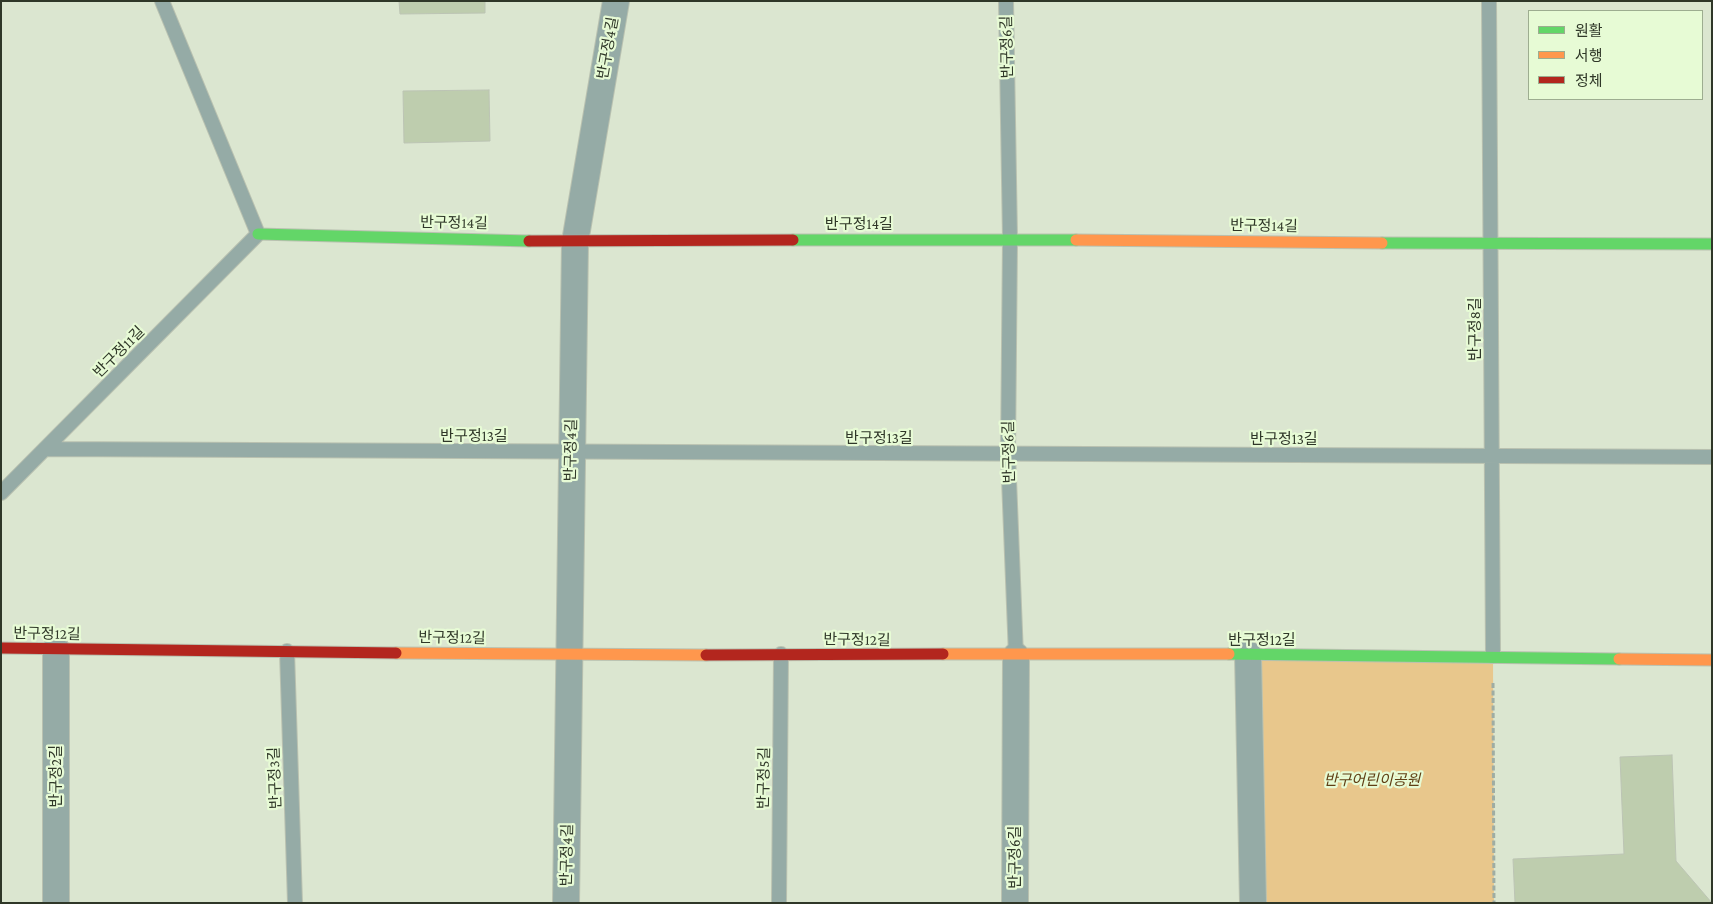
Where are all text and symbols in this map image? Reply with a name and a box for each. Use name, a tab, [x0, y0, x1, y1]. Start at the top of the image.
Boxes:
legend	[1528, 10, 1703, 100]
street label: 반구정4길	[594, 15, 622, 81]
street label: 반구정6길	[997, 15, 1017, 79]
text: 원활	[1575, 23, 1603, 39]
text: 서행	[1575, 48, 1603, 64]
text: 정체	[1575, 73, 1603, 89]
street label: 반구정14길	[420, 213, 488, 233]
street label: 반구정14길	[825, 215, 893, 233]
street label: 반구정14길	[1230, 216, 1298, 236]
street label: 반구정8길	[1466, 297, 1484, 361]
street label: 반구정11길	[90, 323, 148, 381]
street label: 반구정4길	[561, 418, 581, 482]
street label: 반구정6길	[999, 420, 1019, 484]
street label: 반구정13길	[440, 427, 508, 445]
street label: 반구정13길	[845, 429, 913, 447]
street label: 반구정13길	[1250, 430, 1318, 448]
street label: 반구정12길	[13, 624, 81, 644]
street label: 반구정12길	[418, 628, 486, 648]
street label: 반구정12길	[823, 630, 891, 650]
street label: 반구정12길	[1228, 631, 1296, 649]
street label: 반구정2길	[47, 745, 65, 807]
street label: 반구정3길	[265, 747, 285, 809]
street label: 반구정5길	[754, 747, 774, 809]
park label: 반구어린이공원	[1324, 771, 1420, 789]
street label: 반구정4길	[557, 823, 577, 887]
street label: 반구정6길	[1006, 826, 1024, 888]

